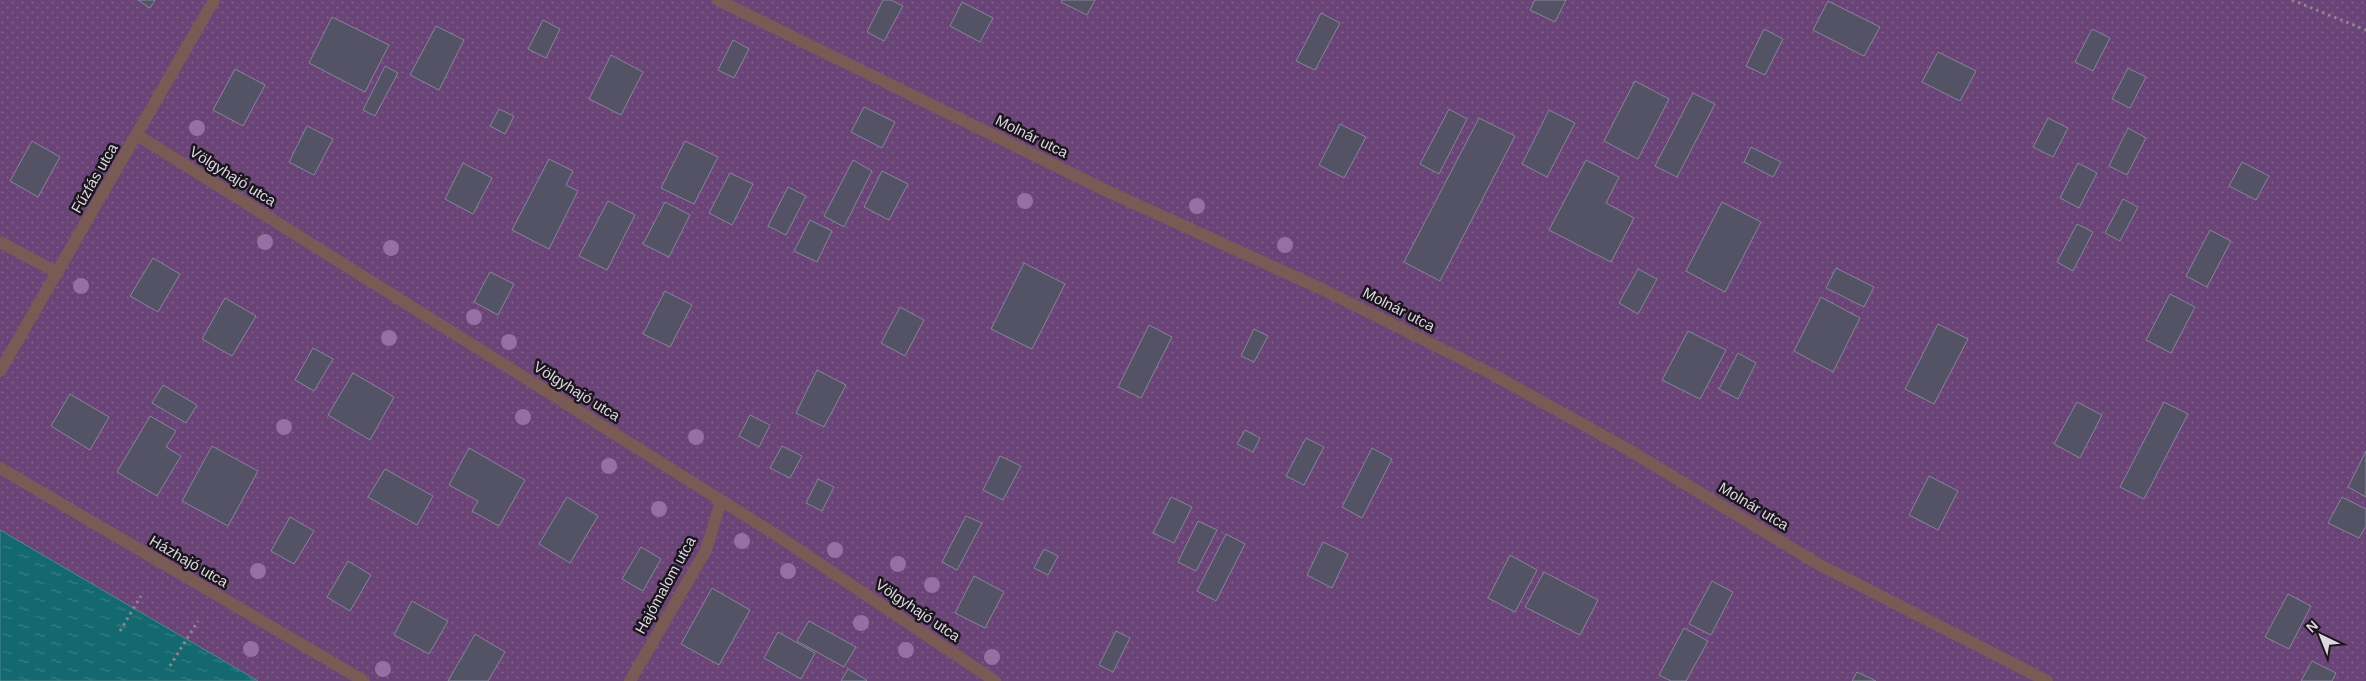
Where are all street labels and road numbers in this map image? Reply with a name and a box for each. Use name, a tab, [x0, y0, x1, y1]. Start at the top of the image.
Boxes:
street label: Molnár utca	[993, 111, 1072, 161]
street label: Fűzfás utca	[67, 140, 121, 216]
street label: Völgyhajó utca	[187, 143, 280, 210]
street label: Molnár utca	[1360, 284, 1438, 335]
street label: Völgyhajó utca	[531, 358, 624, 425]
street label: Molnár utca	[1716, 479, 1793, 534]
street label: Házhajó utca	[147, 532, 232, 591]
street label: Hajómalom utca	[631, 533, 699, 637]
street label: Völgyhajó utca	[872, 575, 964, 645]

